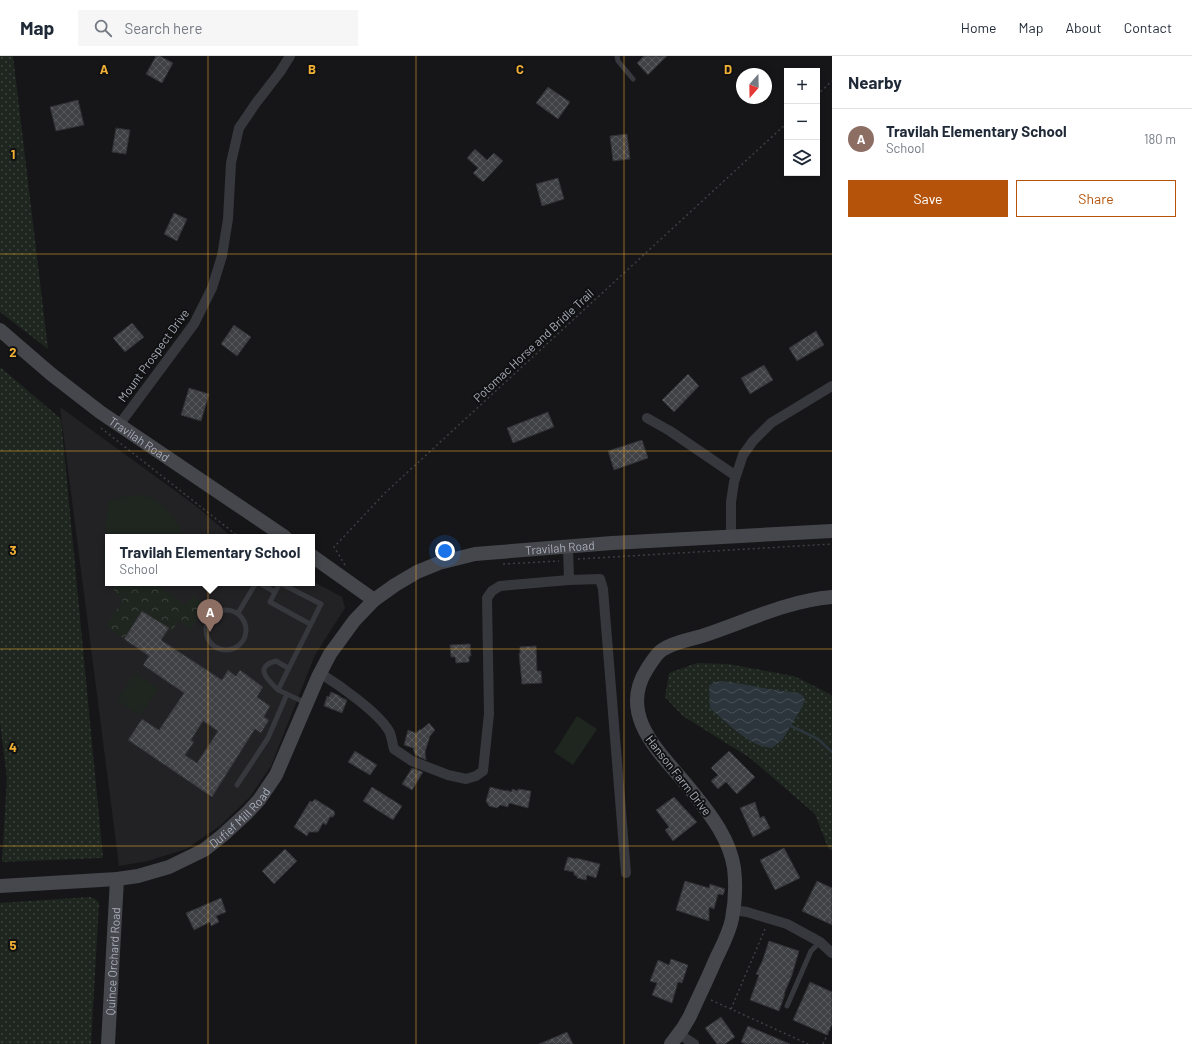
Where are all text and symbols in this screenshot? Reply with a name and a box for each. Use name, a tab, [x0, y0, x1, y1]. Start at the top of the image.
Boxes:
search box	[78, 10, 358, 46]
text: Map	[20, 16, 54, 39]
icon: search	[92, 17, 114, 39]
text: Search here	[124, 19, 202, 37]
text: Home	[961, 19, 997, 36]
text: Map	[1019, 19, 1043, 36]
text: About	[1065, 19, 1102, 36]
text: Contact	[1124, 19, 1172, 36]
text: A	[100, 61, 109, 77]
text: B	[308, 61, 316, 77]
text: C	[516, 61, 524, 77]
text: D	[724, 61, 732, 77]
north arrow	[736, 68, 772, 104]
map controls	[784, 68, 820, 176]
button: +	[784, 68, 820, 104]
text: Nearby	[848, 72, 902, 92]
button: −	[784, 104, 820, 140]
text: Travilah Elementary School	[886, 122, 1067, 140]
text: A	[857, 131, 865, 147]
text: 180 m	[1144, 131, 1176, 147]
button: layers	[784, 140, 820, 176]
text: School	[886, 140, 924, 156]
text: 1	[11, 146, 15, 162]
button: Save	[848, 180, 1008, 217]
button: Share	[1016, 180, 1176, 217]
street label: Potomac Horse and Bridle Trail	[470, 286, 596, 404]
street label: Mount Prospect Drive	[115, 306, 191, 404]
text: 2	[9, 344, 17, 360]
street label: Travilah Road	[107, 413, 172, 464]
popup	[105, 534, 315, 586]
street label: Travilah Road	[525, 537, 595, 557]
your location	[435, 541, 455, 561]
text: 3	[9, 542, 17, 558]
text: Travilah Elementary School	[120, 543, 300, 561]
text: School	[120, 561, 158, 577]
pin: A	[197, 599, 223, 632]
street label: Hanson Farm Drive	[643, 732, 715, 818]
text: 4	[9, 739, 17, 755]
street label: Dufief Mill Road	[206, 784, 273, 850]
street label: Quince Orchard Road	[103, 907, 122, 1016]
text: 5	[9, 937, 17, 953]

